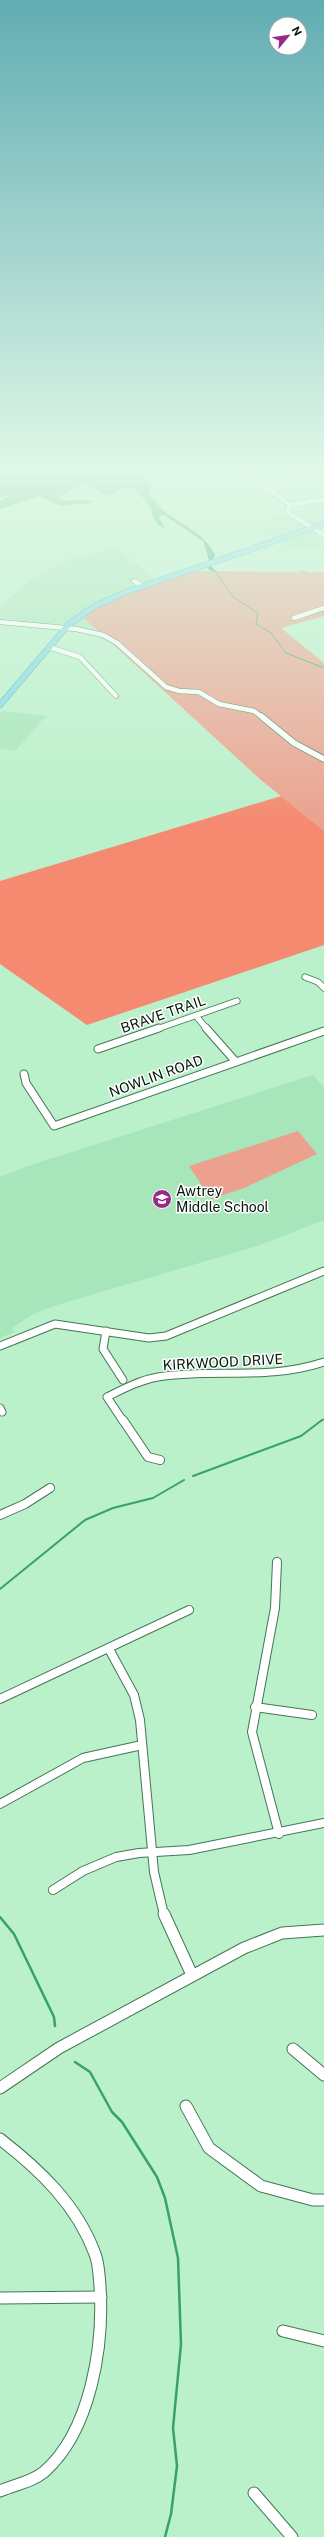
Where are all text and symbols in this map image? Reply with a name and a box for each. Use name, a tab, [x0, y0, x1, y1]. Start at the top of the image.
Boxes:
north arrow	[268, 16, 308, 56]
text: N	[289, 24, 304, 38]
street label: BRAVE TRAIL	[118, 992, 208, 1036]
street label: NOWLIN ROAD	[107, 1052, 205, 1100]
place label: Awtrey Middle School	[176, 1183, 269, 1215]
school or university icon: Awtrey Middle School	[151, 1188, 173, 1210]
street label: KIRKWOOD DRIVE	[162, 1351, 284, 1373]

